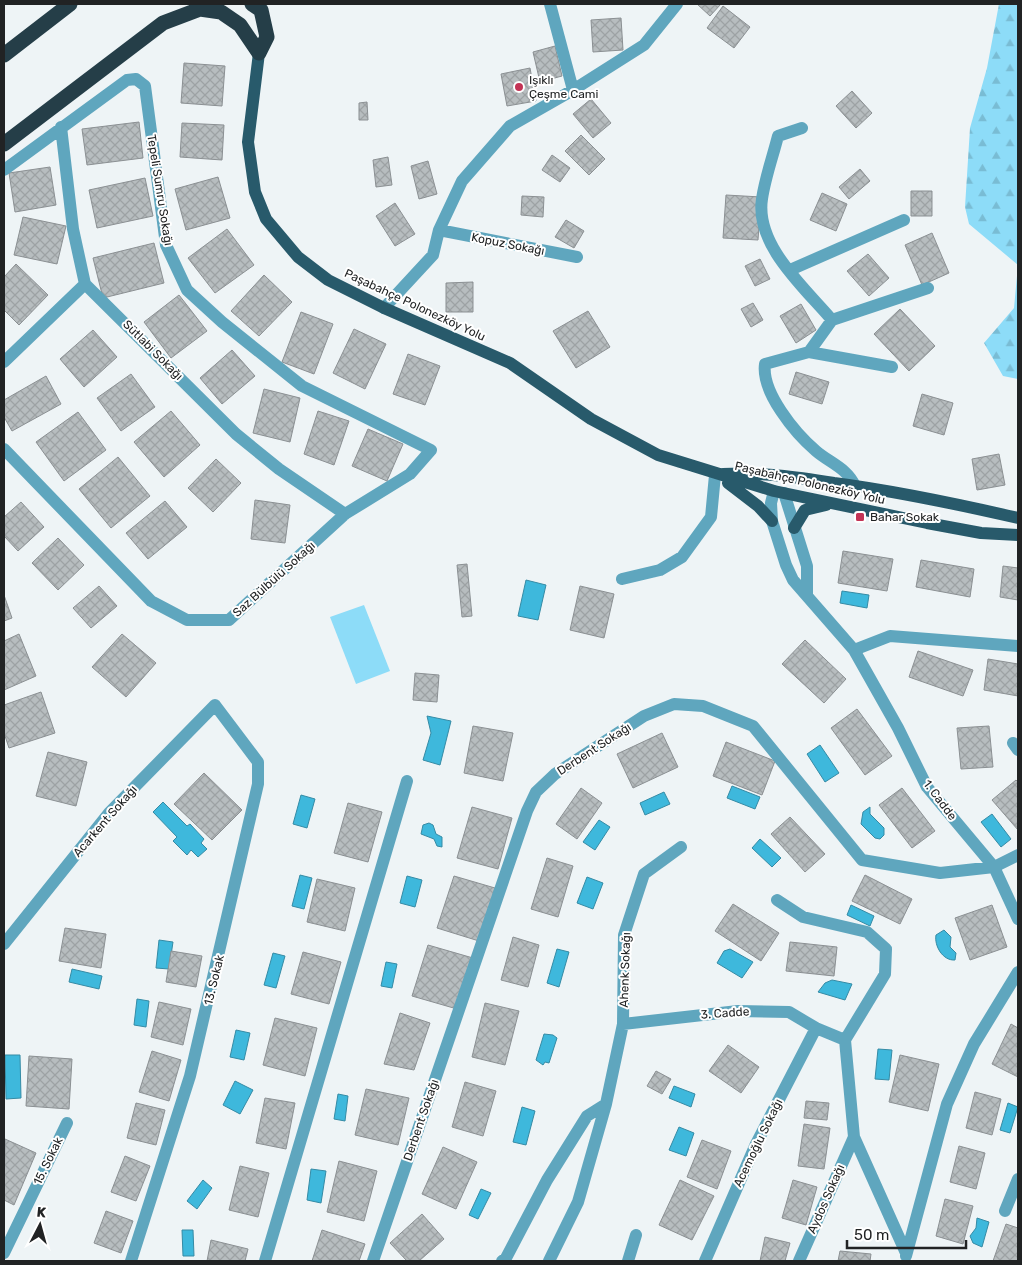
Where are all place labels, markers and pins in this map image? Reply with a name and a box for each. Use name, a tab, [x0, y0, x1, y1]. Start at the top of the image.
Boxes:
place label: Işıklı Çeşme Cami	[529, 73, 598, 101]
marker: Işıklı Çeşme Cami	[513, 81, 525, 93]
place label: Bahar Sokak	[870, 510, 940, 524]
marker: Bahar Sokak	[854, 511, 866, 523]

